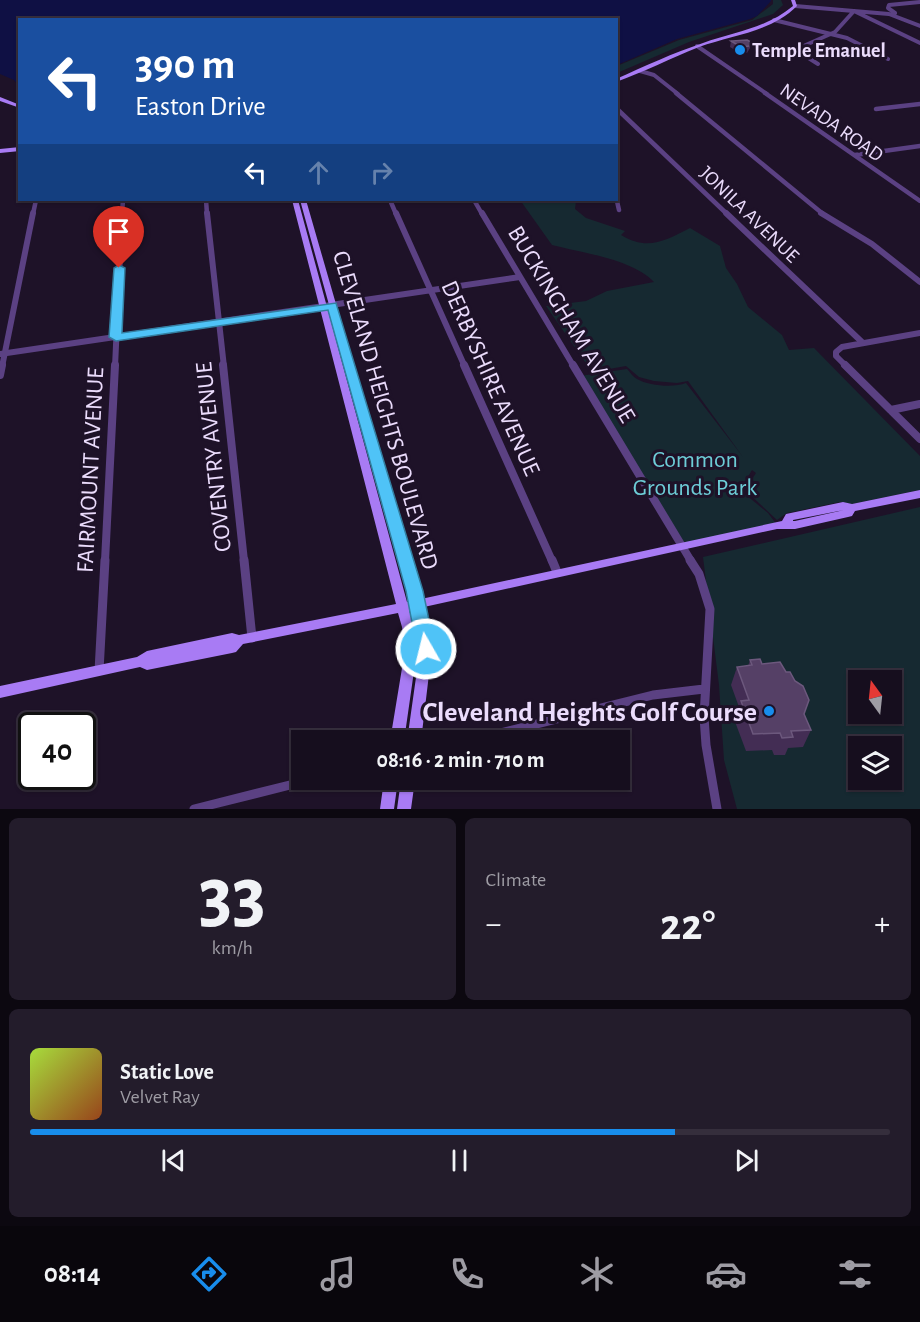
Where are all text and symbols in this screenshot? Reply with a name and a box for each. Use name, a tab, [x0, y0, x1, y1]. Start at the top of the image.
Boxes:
place label: Temple Emanuel	[752, 41, 886, 61]
icon: left	[36, 42, 114, 120]
marker: Temple Emanuel	[733, 43, 747, 57]
text: 390 m	[135, 44, 236, 86]
street label: NEVADA ROAD	[776, 80, 887, 166]
text: Easton Drive	[135, 93, 266, 120]
icon: left	[239, 156, 272, 189]
icon: ahead	[302, 156, 335, 189]
icon: right	[365, 156, 398, 189]
street label: JONILA AVENUE	[696, 163, 803, 267]
pin	[93, 206, 144, 268]
icon: arrive	[102, 215, 135, 248]
street label: BUCKINGHAM AVENUE	[503, 222, 640, 427]
street label: CLEVELAND HEIGHTS BOULEVARD	[328, 248, 442, 572]
street label: DERBYSHIRE AVENUE	[436, 277, 544, 480]
street label: COVENTRY AVENUE	[192, 360, 236, 553]
street label: FAIRMOUNT AVENUE	[74, 366, 108, 573]
park label: Common Grounds Park	[633, 448, 757, 500]
position arrow	[394, 617, 458, 681]
north arrow	[848, 670, 902, 724]
map controls	[848, 670, 902, 790]
place label: Cleveland Heights Golf Course	[422, 699, 757, 727]
marker: Cleveland Heights Golf Course	[762, 704, 776, 718]
speed limit sign: 40	[18, 712, 96, 790]
button: layers	[848, 736, 902, 790]
text: 08:16 · 2 min · 710 m	[376, 749, 545, 771]
text: 33	[199, 858, 266, 936]
text: Climate	[486, 870, 546, 890]
text: 22°	[660, 903, 716, 948]
text: −	[486, 908, 501, 941]
text: +	[874, 908, 890, 941]
text: km/h	[212, 938, 253, 958]
text: Static Love	[120, 1061, 214, 1083]
text: Velvet Ray	[120, 1087, 200, 1107]
icon: previous	[157, 1144, 190, 1177]
icon: pause	[443, 1144, 476, 1177]
icon: next	[730, 1144, 763, 1177]
icon: directions	[188, 1253, 230, 1295]
icon: music	[317, 1253, 359, 1295]
icon: phone	[446, 1253, 488, 1295]
icon: climate	[576, 1253, 618, 1295]
icon: car	[705, 1253, 747, 1295]
icon: filters	[834, 1253, 876, 1295]
text: 08:14	[44, 1260, 101, 1287]

